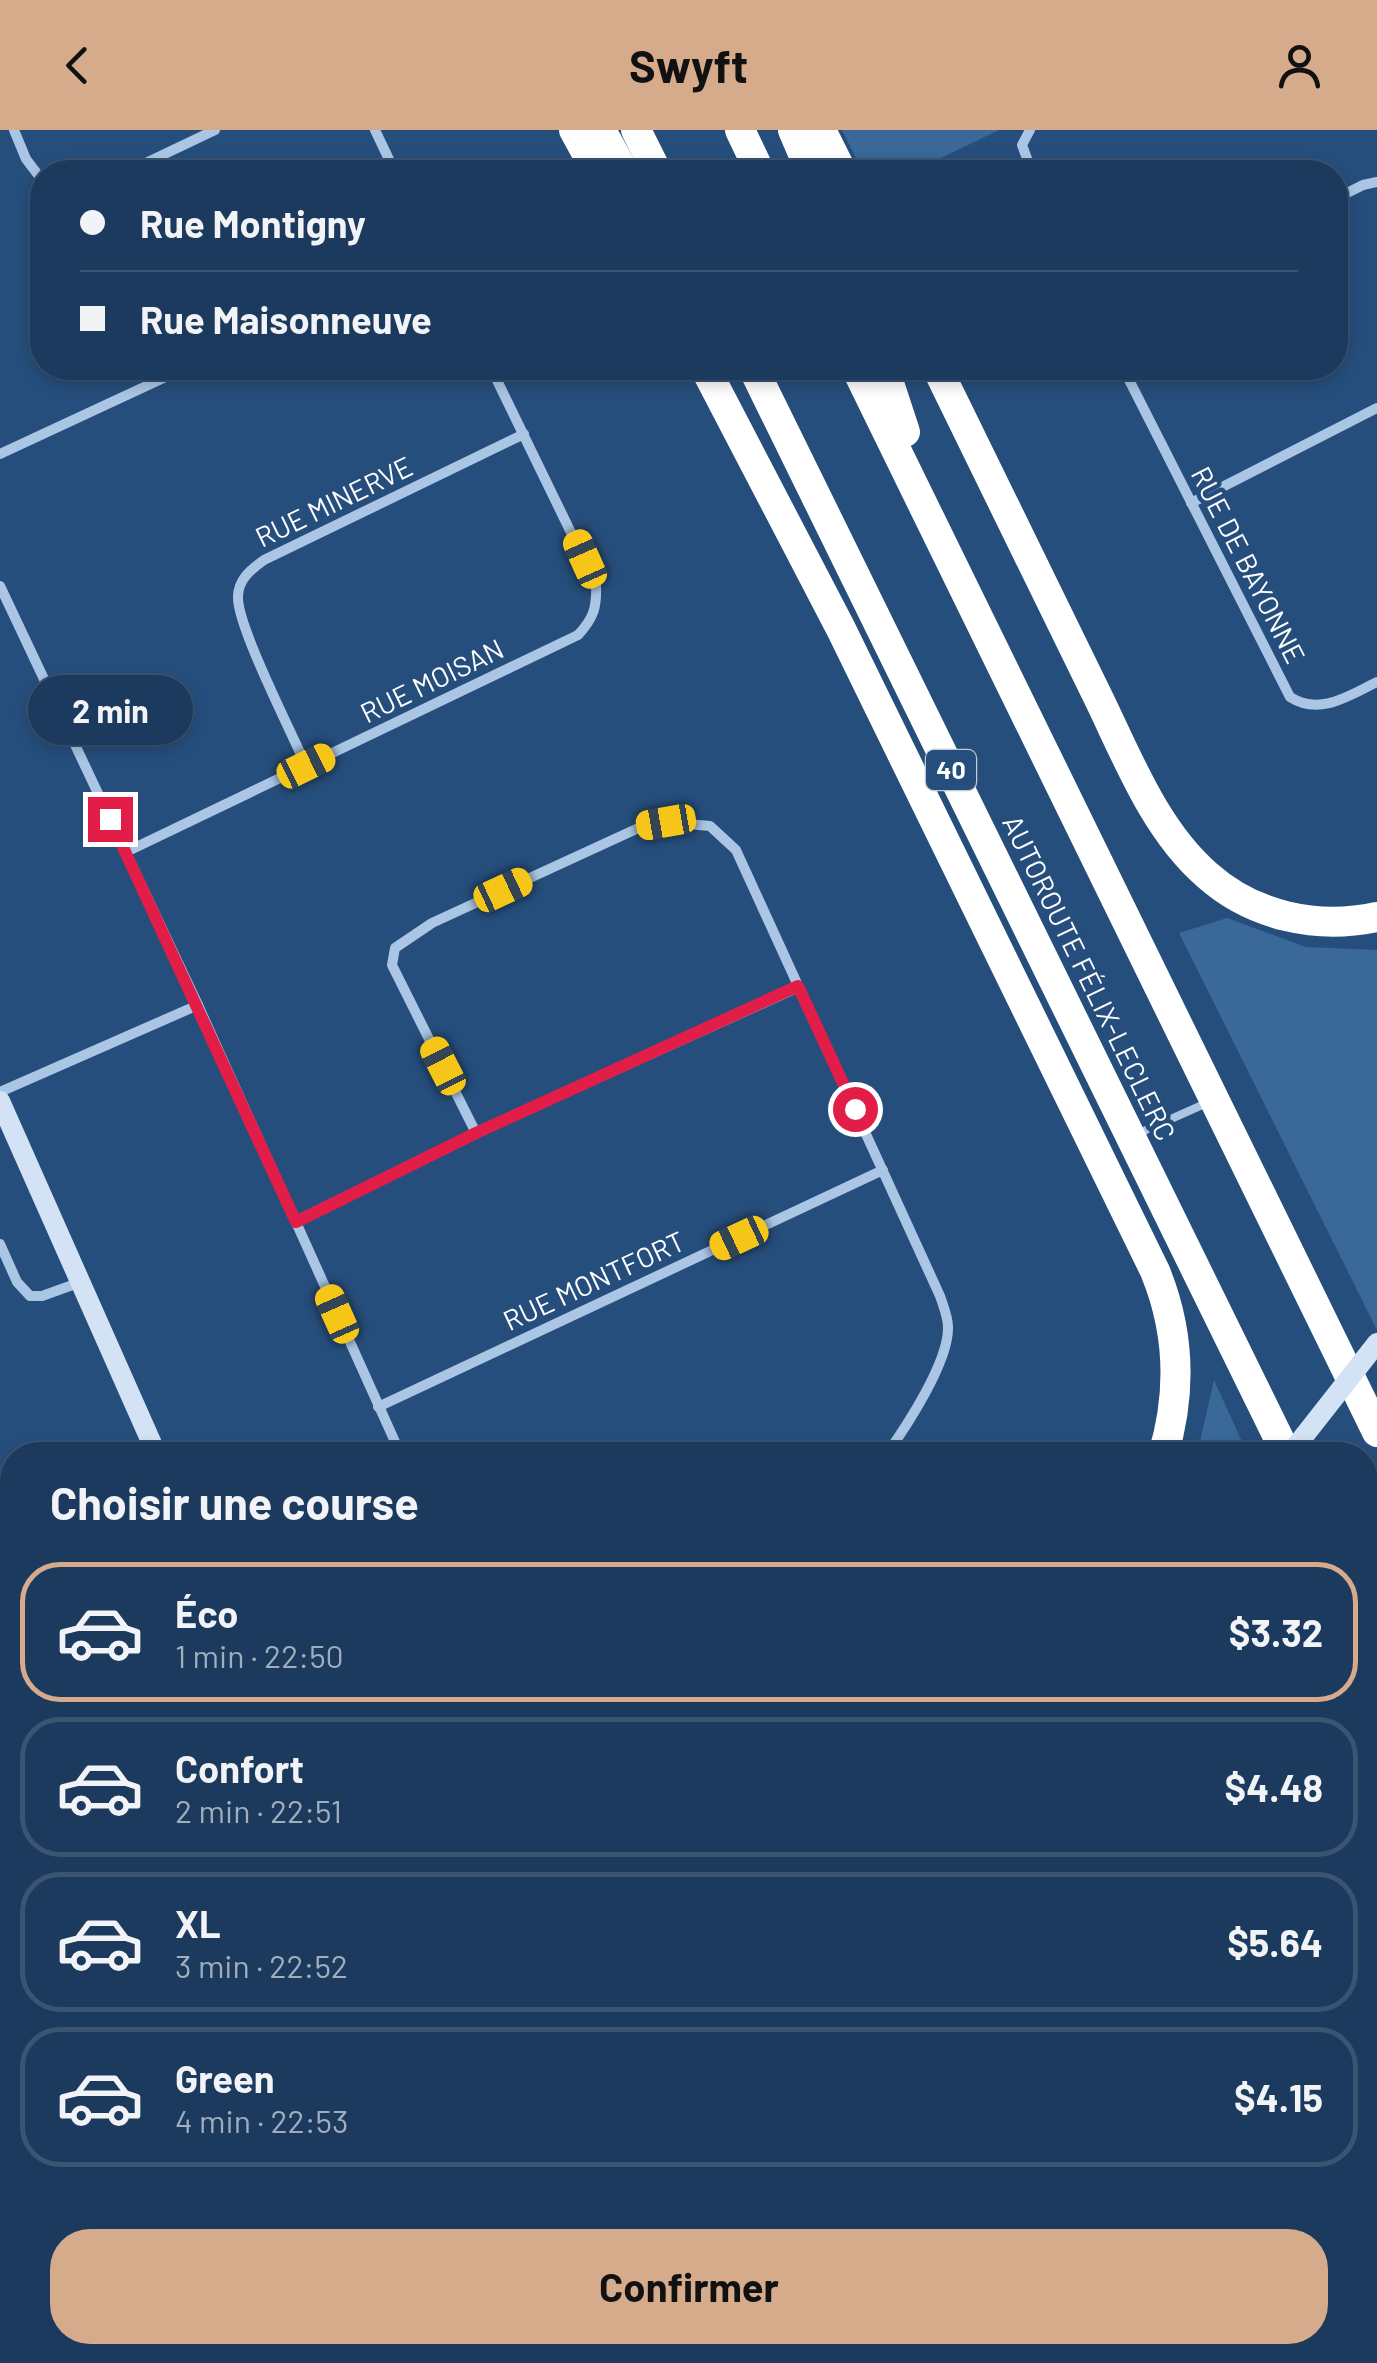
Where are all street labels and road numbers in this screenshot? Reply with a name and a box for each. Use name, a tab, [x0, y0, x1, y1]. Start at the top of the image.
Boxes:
street label: RUE MINERVE	[249, 448, 418, 554]
street label: RUE DE BAYONNE	[1185, 461, 1313, 669]
street label: RUE MOISAN	[355, 631, 509, 729]
road number: 40	[926, 750, 976, 790]
street label: AUTOROUTE FÉLIX-LECLERC	[996, 809, 1184, 1146]
street label: RUE MONTFORT	[497, 1223, 690, 1337]

